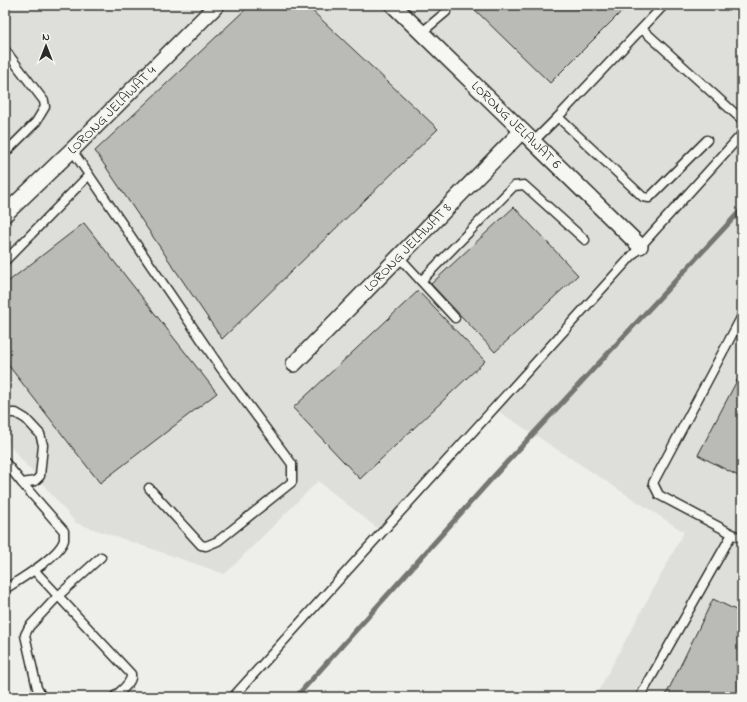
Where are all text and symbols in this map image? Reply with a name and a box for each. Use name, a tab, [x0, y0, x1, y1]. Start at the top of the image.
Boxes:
north arrow	[26, 26, 66, 66]
text: N	[42, 29, 50, 45]
street label: LORONG JELAWAT 4	[63, 61, 161, 160]
street label: LORONG JELAWAT 6	[466, 76, 566, 174]
street label: LORONG JELAWAT 8	[359, 198, 457, 297]

